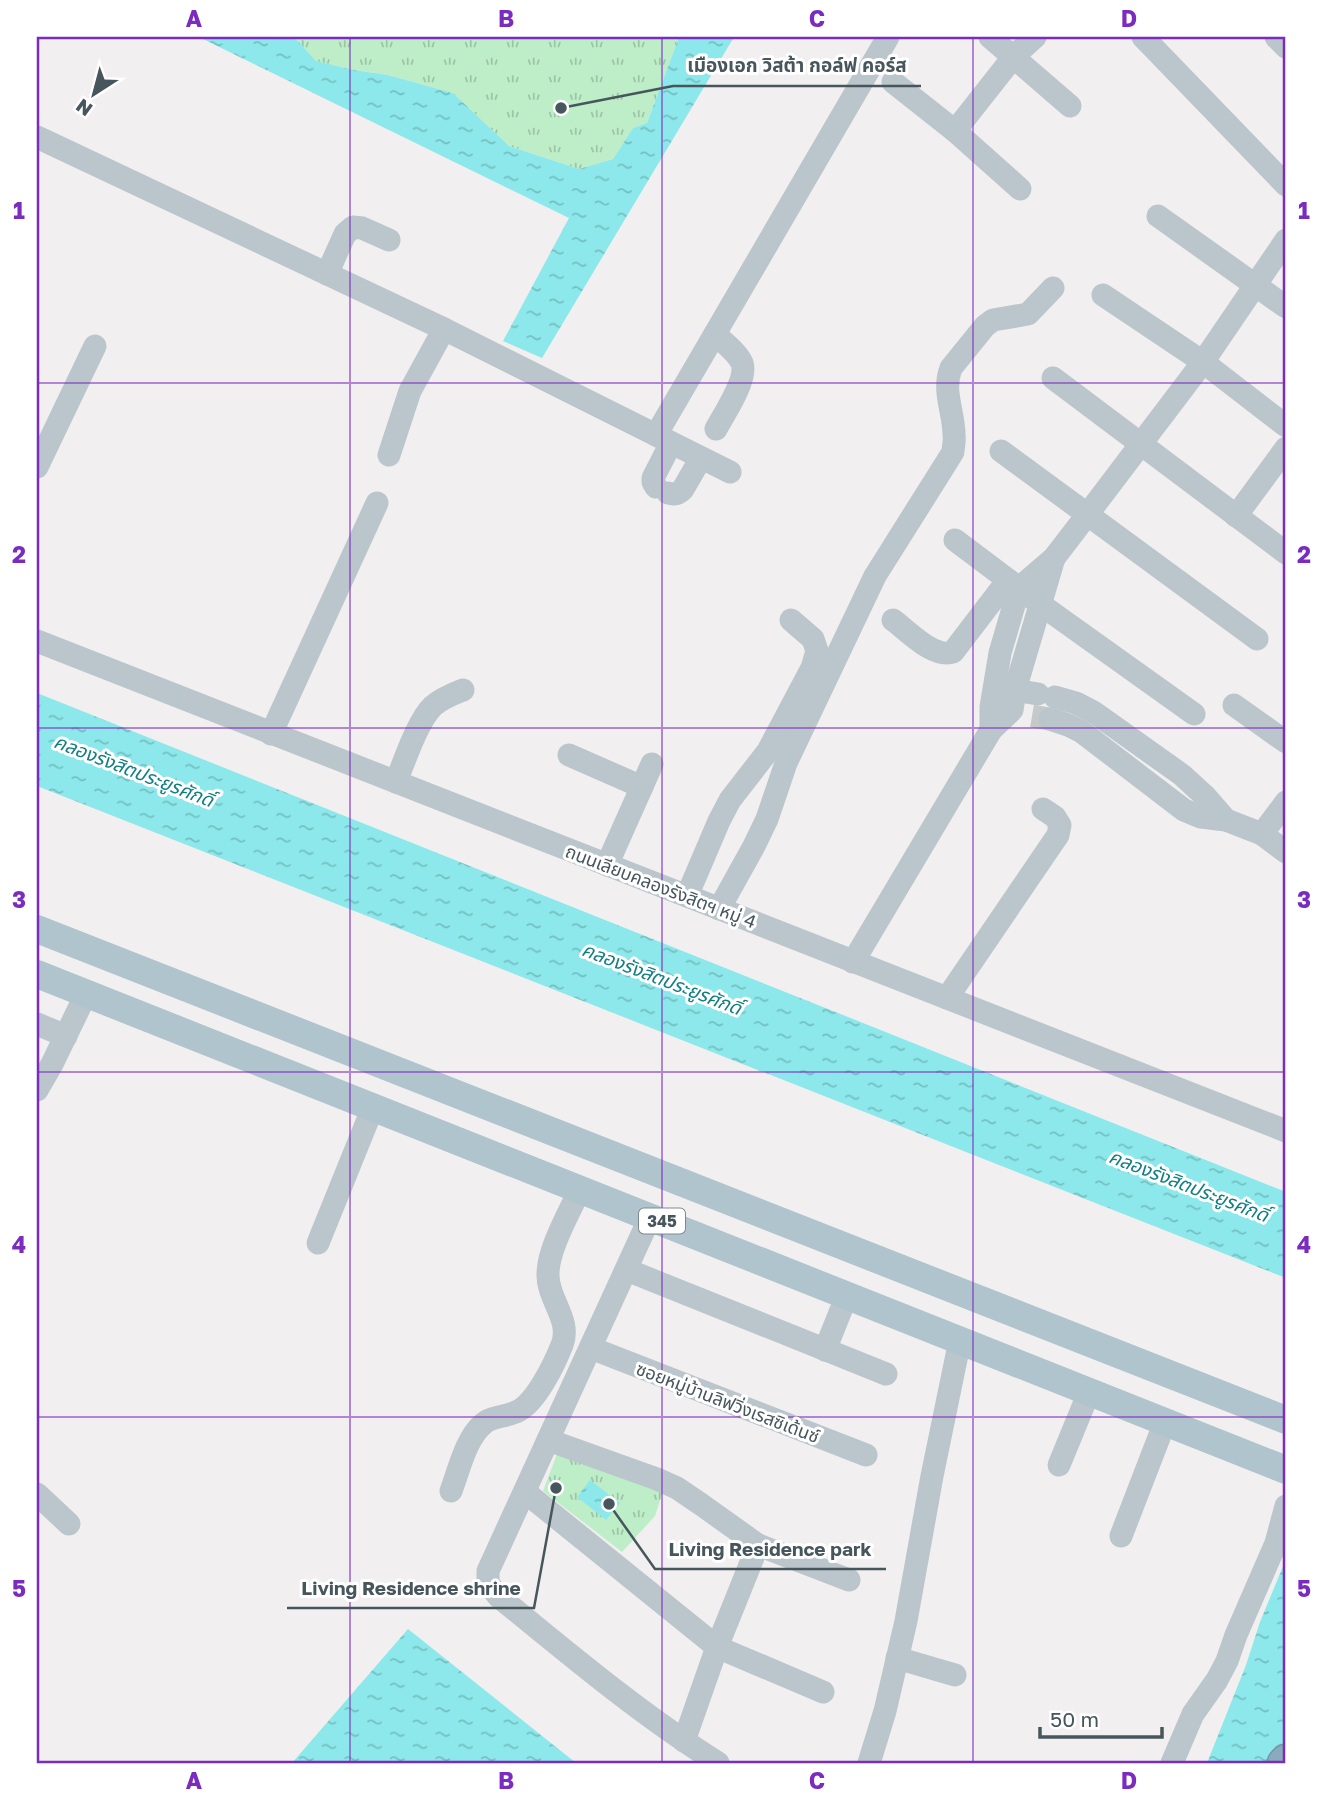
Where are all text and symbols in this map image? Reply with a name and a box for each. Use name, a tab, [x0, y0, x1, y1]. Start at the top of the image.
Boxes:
text: A	[186, 4, 203, 32]
text: B	[498, 4, 514, 32]
text: C	[809, 4, 825, 32]
text: D	[1121, 4, 1137, 32]
callout: เมืองเอก วิสต้า กอล์ฟ คอร์ส	[673, 46, 921, 86]
text: เมืองเอก วิสต้า กอล์ฟ คอร์ส	[687, 53, 907, 76]
north arrow	[60, 60, 130, 130]
text: N	[71, 95, 96, 122]
text: 1	[13, 196, 25, 224]
text: 1	[1298, 196, 1310, 224]
text: 2	[12, 540, 26, 568]
text: 2	[1297, 540, 1311, 568]
water label: คลองรังสิตประยูรศักดิ์	[50, 729, 222, 815]
street label: ถนนเลียบคลองรังสิตฯ หมู่ 4	[562, 839, 759, 934]
text: 3	[12, 885, 26, 913]
text: 3	[1297, 885, 1311, 913]
water label: คลองรังสิตประยูรศักดิ์	[578, 937, 750, 1023]
water label: คลองรังสิตประยูรศักดิ์	[1105, 1144, 1277, 1230]
road number: 345	[639, 1208, 685, 1233]
text: 4	[12, 1230, 26, 1258]
text: 4	[1297, 1230, 1311, 1258]
street label: ซอยหมู่บ้านลิฟวิ่งเรสซิเด้นซ์	[633, 1357, 823, 1449]
callout: Living Residence park	[655, 1529, 886, 1569]
text: Living Residence park	[669, 1537, 871, 1560]
callout: Living Residence shrine	[287, 1568, 534, 1608]
text: 5	[12, 1574, 26, 1602]
text: 5	[1297, 1574, 1311, 1602]
text: Living Residence shrine	[301, 1576, 521, 1599]
scale bar	[1040, 1695, 1162, 1739]
text: 50 m	[1050, 1706, 1099, 1732]
text: A	[186, 1766, 203, 1794]
text: B	[498, 1766, 514, 1794]
text: C	[809, 1766, 825, 1794]
text: D	[1121, 1766, 1137, 1794]

